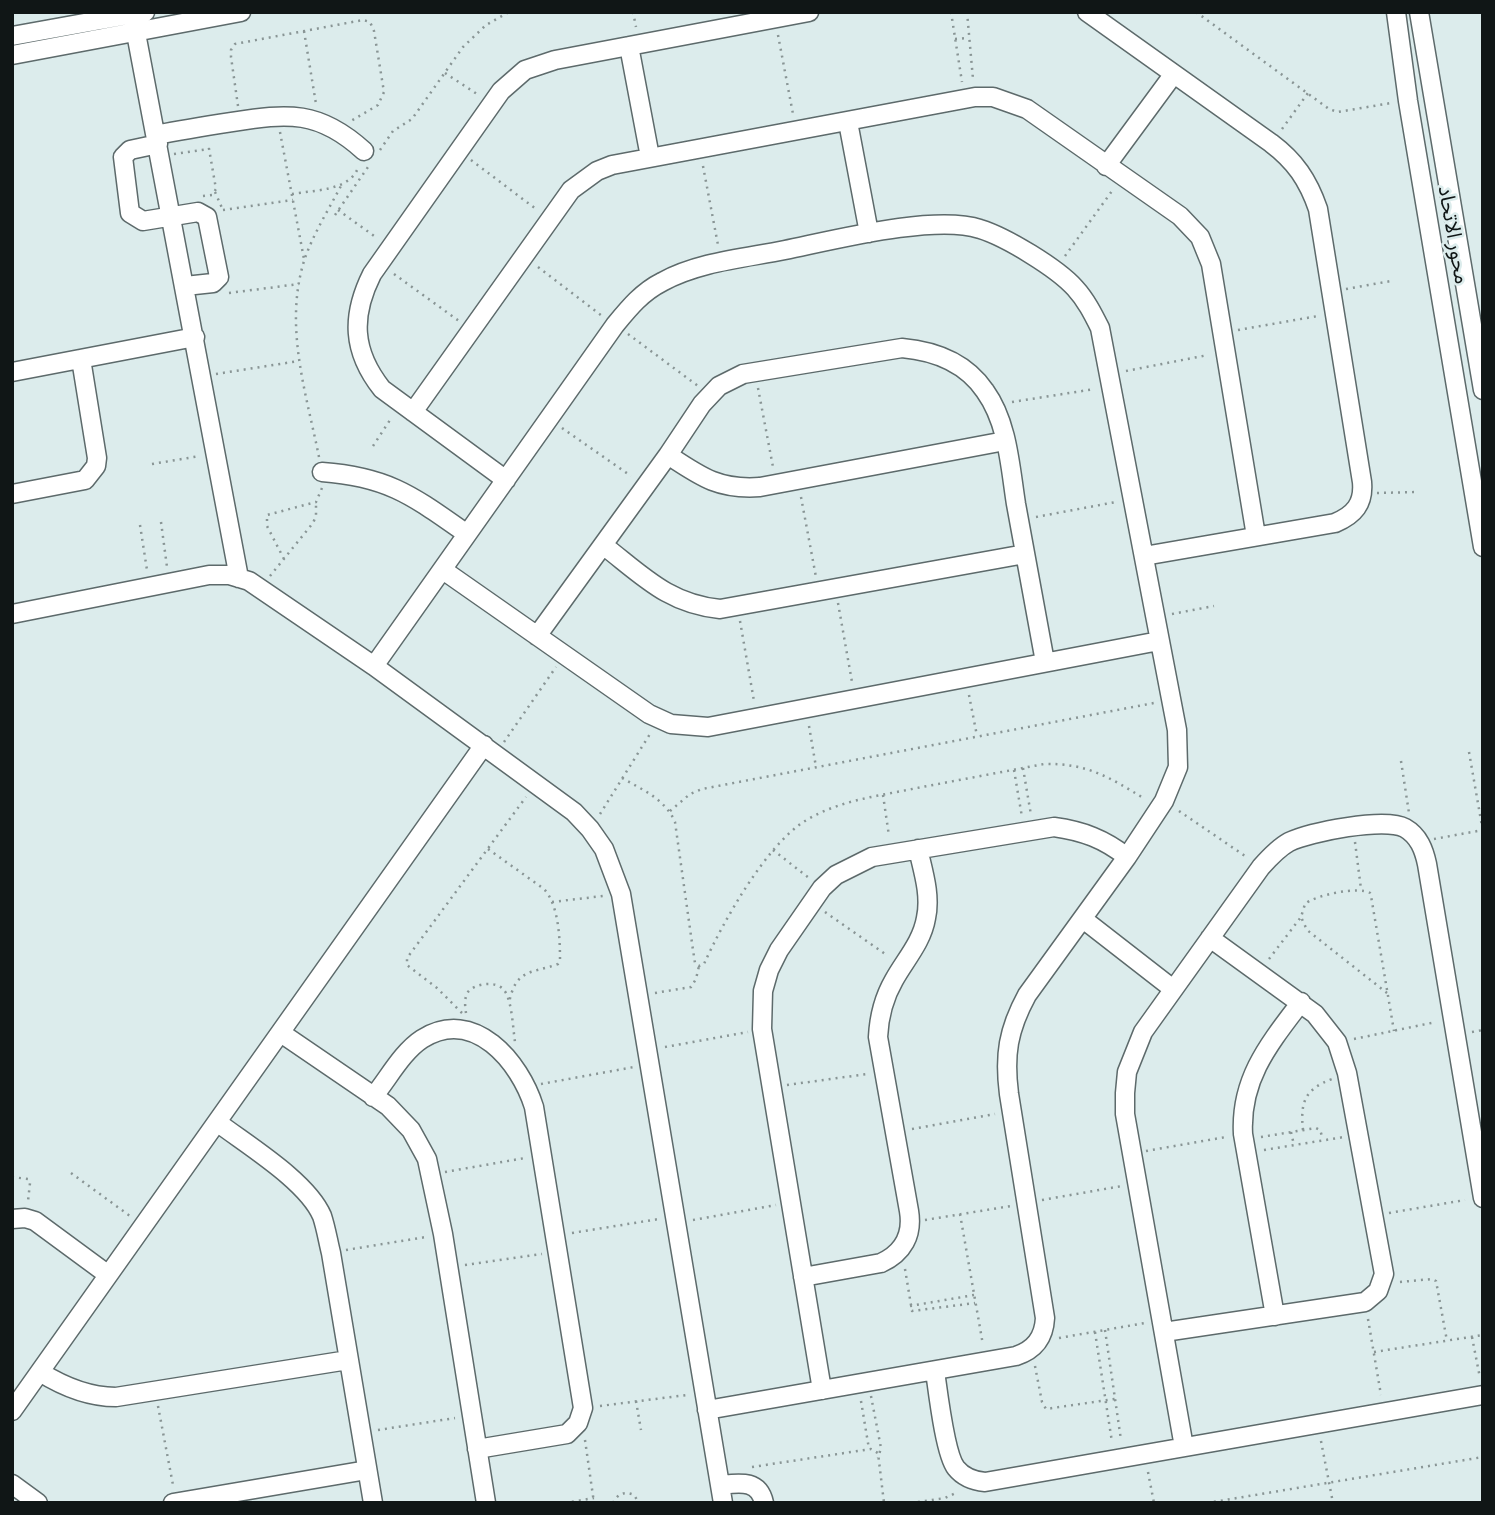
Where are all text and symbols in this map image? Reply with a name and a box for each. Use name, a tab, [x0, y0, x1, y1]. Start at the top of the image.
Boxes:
street label: محور الاتحاد	[1432, 184, 1474, 286]

